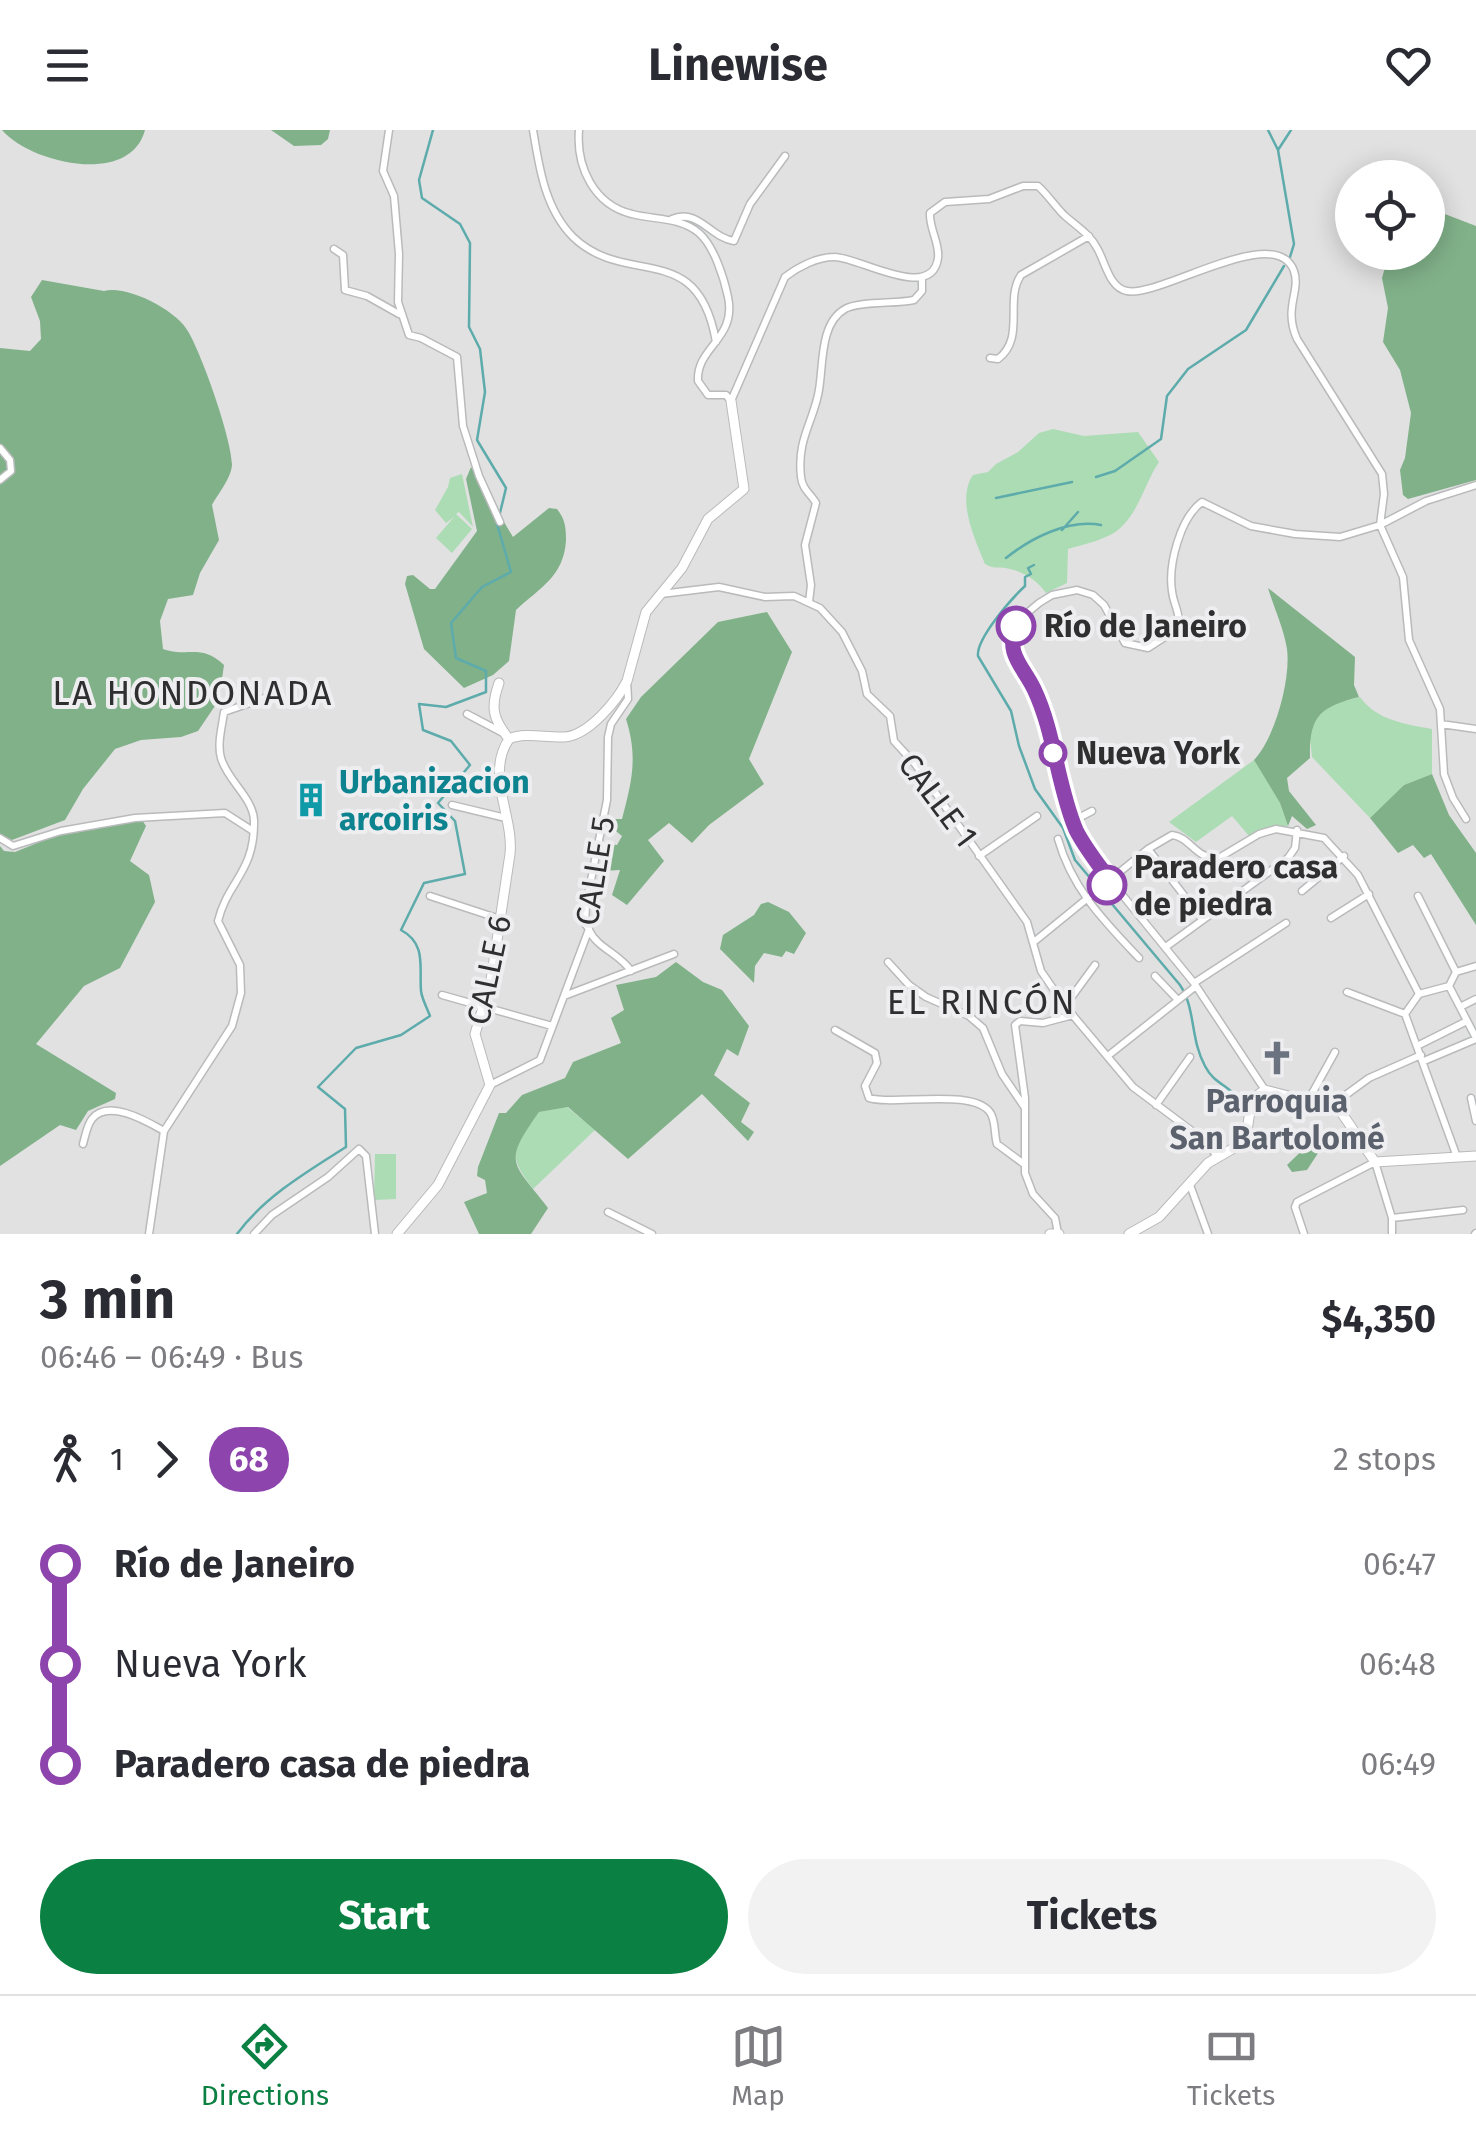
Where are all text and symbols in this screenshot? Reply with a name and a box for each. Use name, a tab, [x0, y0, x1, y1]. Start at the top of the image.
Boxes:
icon: menu	[40, 38, 95, 93]
text: Linewise	[648, 38, 828, 92]
icon: heart	[1381, 38, 1436, 93]
map controls	[1335, 160, 1445, 270]
button: locate	[1335, 160, 1445, 270]
marker: Río de Janeiro	[997, 607, 1035, 645]
place label: Río de Janeiro	[1044, 607, 1247, 645]
district label: LA HONDONADA	[52, 672, 334, 714]
place label: Nueva York	[1076, 734, 1240, 772]
marker: Nueva York	[1040, 740, 1066, 766]
street label: CALLE 1	[890, 746, 986, 854]
place label: Urbanizacion arcoiris	[339, 763, 530, 838]
building icon: Urbanizacion arcoiris	[292, 781, 330, 819]
street label: CALLE 5	[568, 814, 622, 928]
place label: Paradero casa de piedra	[1134, 848, 1338, 923]
marker: Paradero casa de piedra	[1088, 866, 1126, 904]
street label: CALLE 6	[459, 912, 519, 1028]
district label: EL RINCÓN	[887, 981, 1077, 1023]
church icon: Parroquia San Bartolomé	[1258, 1039, 1296, 1077]
place label: Parroquia San Bartolomé	[1169, 1082, 1385, 1157]
text: 3 min	[40, 1267, 175, 1333]
text: $4,350	[1322, 1296, 1436, 1342]
text: 06:46 – 06:49 · Bus	[40, 1338, 303, 1376]
icon: walk	[40, 1432, 95, 1487]
icon: forward	[139, 1432, 194, 1487]
text: 68	[229, 1438, 269, 1480]
text: 1	[110, 1440, 124, 1478]
text: 2 stops	[1333, 1440, 1436, 1478]
text: Río de Janeiro	[114, 1541, 355, 1587]
text: 06:47	[1363, 1545, 1436, 1583]
text: Nueva York	[114, 1641, 306, 1687]
text: 06:48	[1359, 1645, 1436, 1683]
text: Paradero casa de piedra	[114, 1741, 530, 1787]
text: 06:49	[1360, 1745, 1436, 1783]
button: Start	[40, 1859, 728, 1974]
button: Tickets	[748, 1859, 1436, 1974]
tab: Directions	[201, 2019, 329, 2112]
tab: Map	[731, 2019, 786, 2112]
tab: Tickets	[1187, 2019, 1275, 2112]

